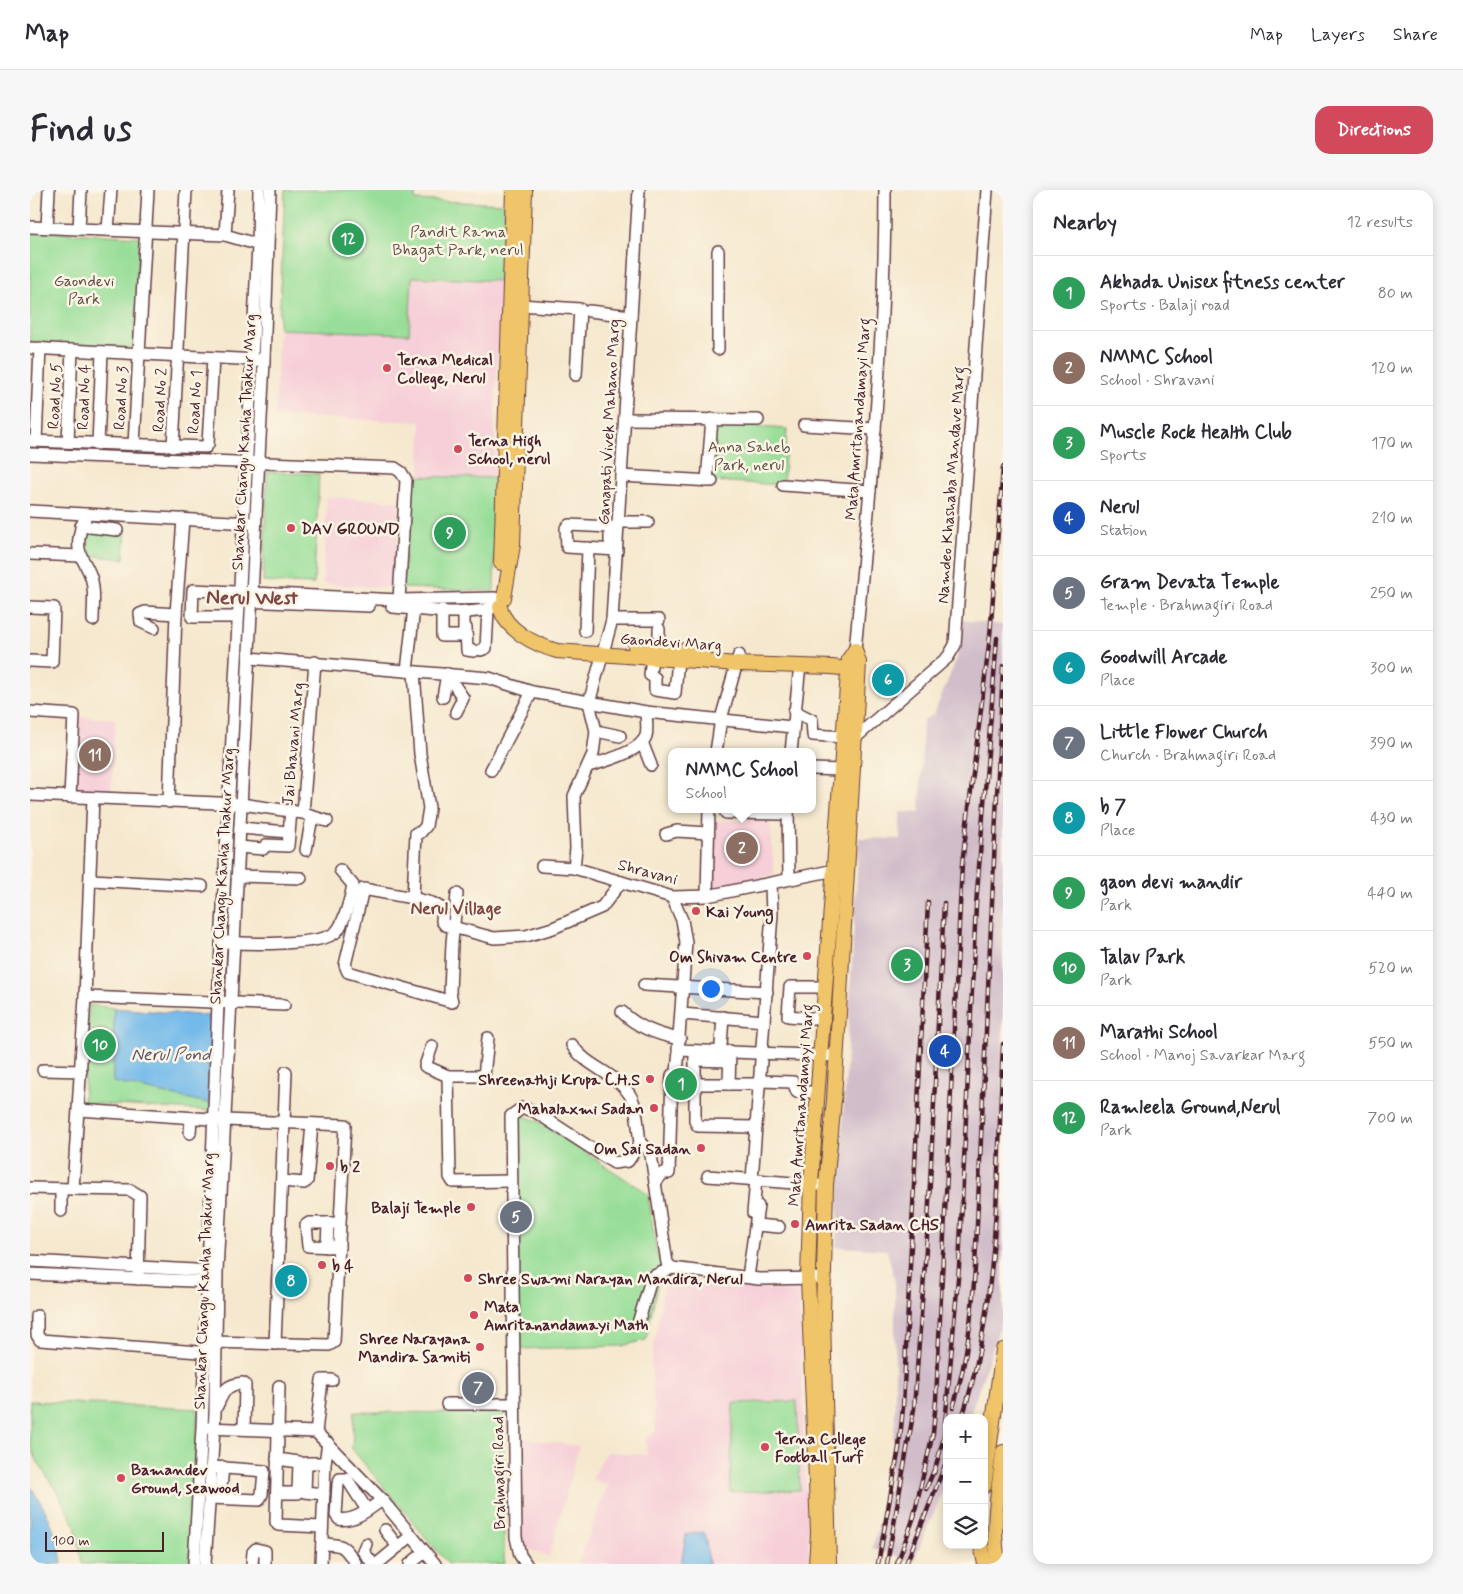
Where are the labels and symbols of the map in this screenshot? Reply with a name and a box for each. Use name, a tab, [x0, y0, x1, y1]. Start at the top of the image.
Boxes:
pin: 12	[332, 220, 364, 258]
park label: Pandit Rama Bhagat Park, nerul	[392, 222, 524, 262]
park label: Gaondevi Park	[54, 271, 115, 310]
street label: Shankar Changu Kanha Thakur Marg	[227, 313, 263, 571]
street label: Mata Amritanandamayi Marg	[841, 317, 877, 521]
street label: Ganapati Vivek Mahano Marg	[594, 318, 626, 526]
place label: Terna Medical College, Nerul	[397, 350, 493, 390]
street label: Road No 5	[43, 362, 68, 430]
marker: Terna Medical College, Nerul	[381, 362, 393, 374]
street label: Road No 4	[73, 364, 96, 430]
street label: Road No 3	[109, 366, 134, 431]
street label: Namdeo Khashaba Mandave Marg	[933, 366, 971, 605]
street label: Road No 2	[148, 367, 173, 433]
street label: Road No 1	[183, 370, 208, 435]
place label: Terna High School, nerul	[468, 431, 551, 470]
park label: Anna Saheb Park, nerul	[708, 437, 790, 476]
marker: Terna High School, nerul	[452, 443, 464, 455]
pin: 9	[434, 514, 466, 552]
place label: DAV GROUND	[301, 519, 400, 540]
marker: DAV GROUND	[285, 522, 297, 534]
district label: Nerul West	[206, 584, 298, 612]
street label: Gaondevi Marg	[619, 628, 723, 657]
pin: 6	[872, 661, 904, 699]
street label: Jai Bhavani Marg	[278, 682, 309, 807]
pin: 11	[79, 736, 111, 774]
street label: Shankar Changu Kanha Thakur Marg	[205, 747, 241, 1005]
pin: 2	[726, 829, 758, 867]
street label: Shravani	[616, 854, 680, 891]
district label: Nerul Village	[410, 897, 502, 921]
place label: Kai Young	[706, 902, 773, 925]
marker: Kai Young	[690, 905, 702, 917]
pin: 3	[891, 946, 923, 984]
place label: Om Shivam Centre	[669, 947, 797, 968]
marker: Om Shivam Centre	[801, 950, 813, 962]
your location	[698, 976, 724, 1002]
street label: Mata Amritanandamayi Marg	[784, 1003, 820, 1207]
pin: 10	[84, 1026, 116, 1064]
pin: 4	[929, 1032, 961, 1070]
water label: Nerul Pond	[131, 1043, 212, 1067]
pin: 1	[665, 1065, 697, 1103]
place label: Shreenathji Krupa C.H.S	[478, 1070, 640, 1091]
marker: Shreenathji Krupa C.H.S	[644, 1073, 656, 1085]
place label: Mahalaxmi Sadan	[518, 1099, 644, 1120]
marker: Mahalaxmi Sadan	[648, 1102, 660, 1114]
place label: Om Sai Sadan	[594, 1139, 691, 1160]
marker: Om Sai Sadan	[695, 1142, 707, 1154]
street label: Shankar Changu Kanha Thakur Marg	[190, 1152, 220, 1410]
place label: b 2	[340, 1157, 360, 1178]
marker: b 2	[324, 1160, 336, 1172]
place label: Balaji Temple	[371, 1198, 461, 1219]
pin: 5	[500, 1198, 532, 1236]
marker: Balaji Temple	[465, 1201, 477, 1213]
place label: Amrita Sadan CHS	[805, 1215, 939, 1236]
marker: Amrita Sadan CHS	[789, 1218, 801, 1230]
place label: b 4	[332, 1256, 354, 1277]
marker: b 4	[316, 1259, 328, 1271]
pin: 8	[275, 1262, 307, 1300]
place label: Shree Swami Narayan Mandira, Nerul	[478, 1269, 743, 1290]
marker: Shree Swami Narayan Mandira, Nerul	[462, 1272, 474, 1284]
place label: Mata Amritanandamayi Math	[484, 1297, 649, 1336]
marker: Mata Amritanandamayi Math	[468, 1309, 480, 1321]
place label: Shree Narayana Mandira Samiti	[358, 1329, 471, 1368]
marker: Shree Narayana Mandira Samiti	[474, 1341, 486, 1353]
pin: 7	[462, 1369, 494, 1407]
street label: Brahmagiri Road	[488, 1416, 512, 1530]
place label: Terna College Football Turf	[775, 1429, 866, 1468]
marker: Terna College Football Turf	[759, 1441, 771, 1453]
place label: Bamandev Ground, seawood	[131, 1460, 239, 1499]
marker: Bamandev Ground, seawood	[115, 1472, 127, 1484]
scale bar	[45, 1529, 164, 1552]

